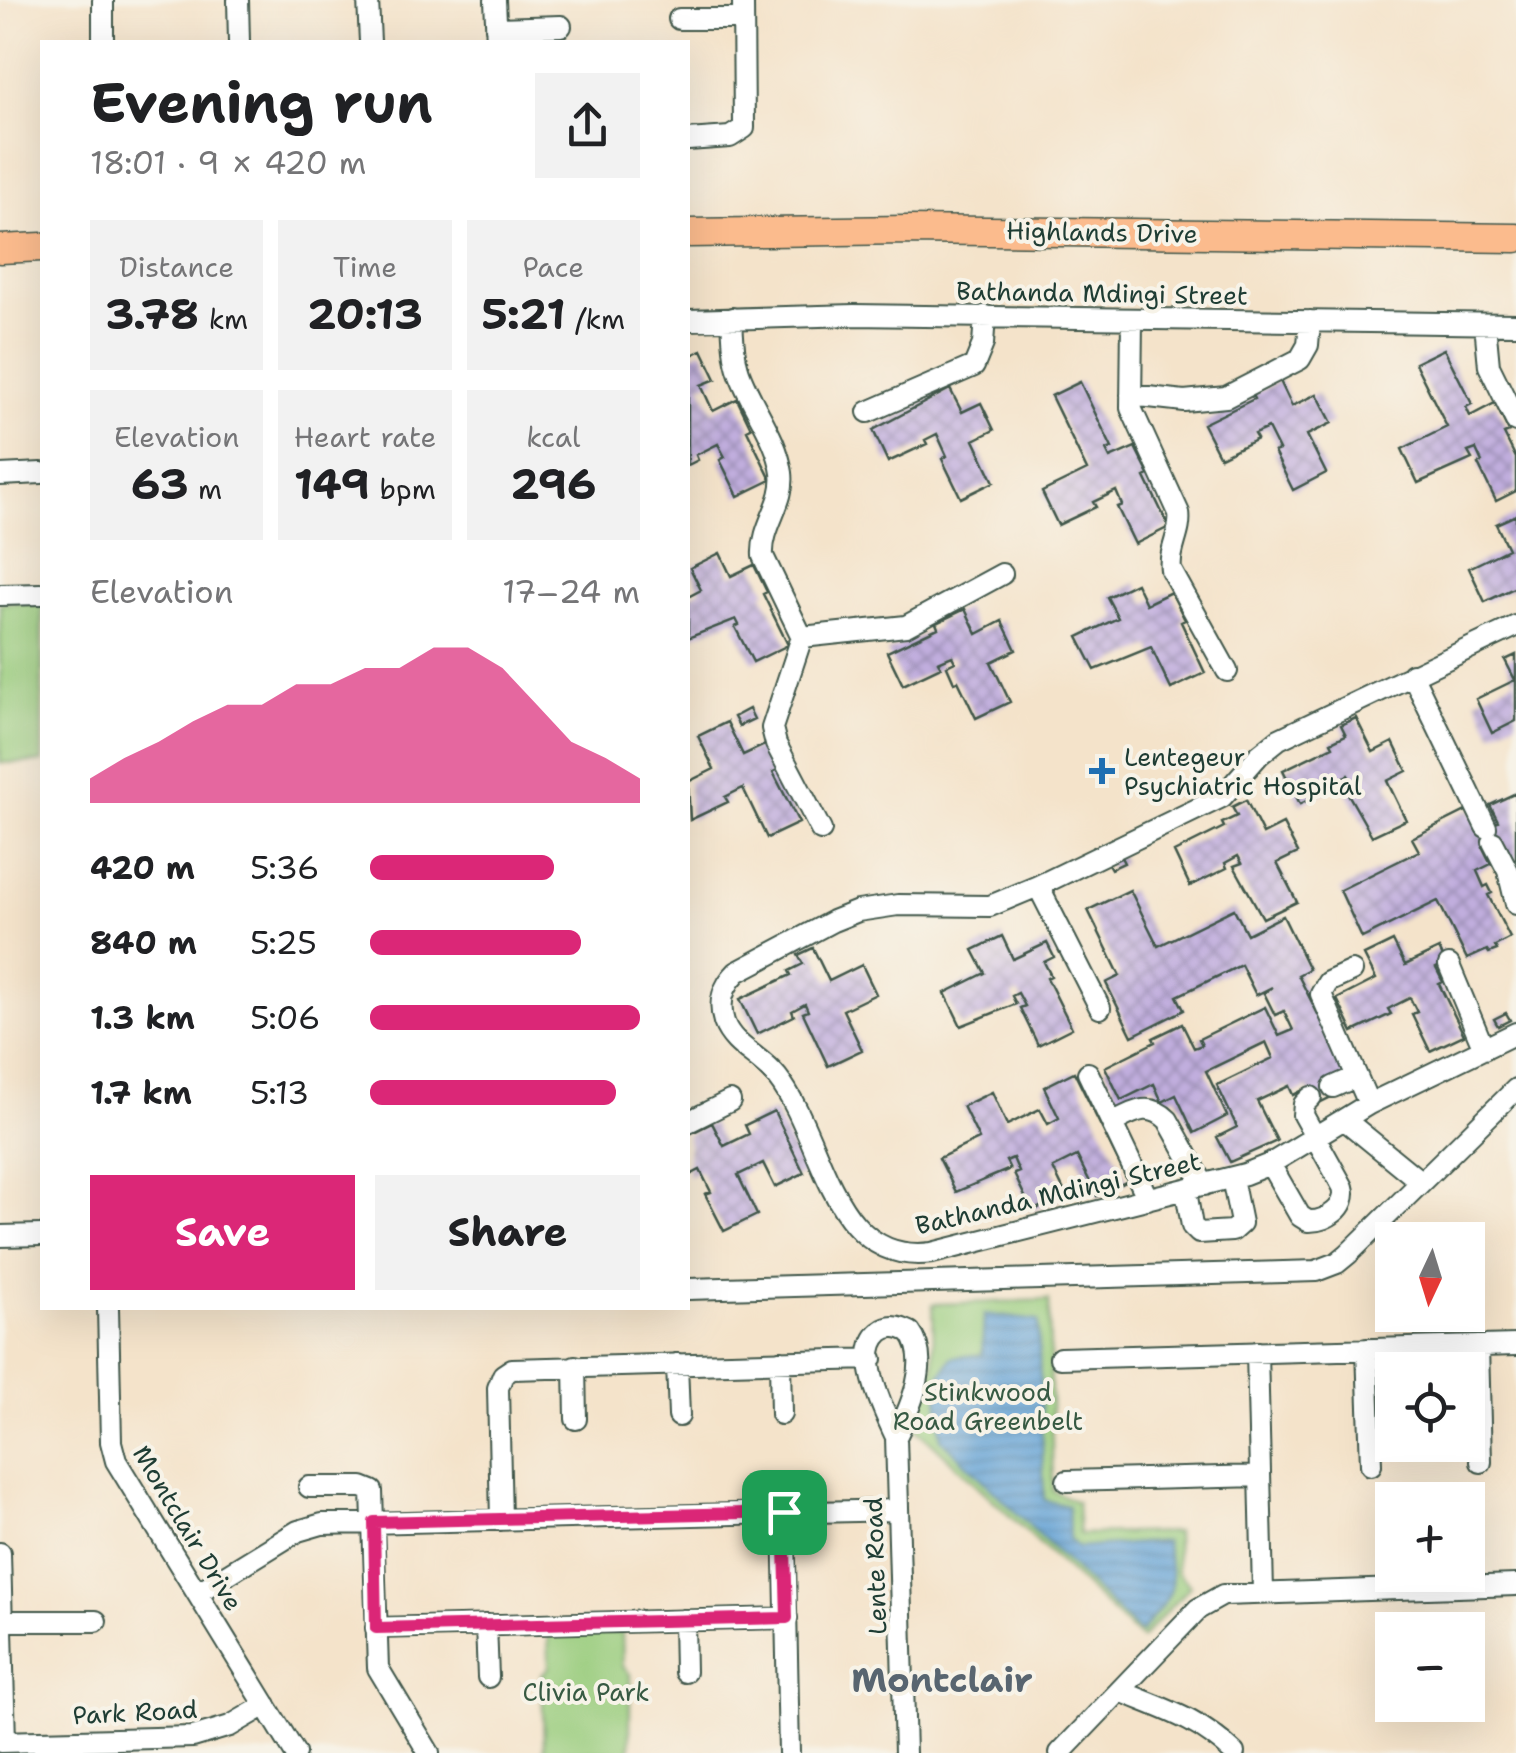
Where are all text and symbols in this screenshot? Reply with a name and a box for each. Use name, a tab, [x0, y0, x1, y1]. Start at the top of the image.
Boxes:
text: Evening run	[90, 66, 433, 140]
button: share	[535, 73, 640, 178]
text: 18:01 · 9 × 420 m	[90, 141, 366, 184]
street label: Highlands Drive	[1006, 213, 1198, 251]
text: Distance	[119, 248, 234, 286]
text: Time	[333, 248, 397, 286]
text: Pace	[523, 248, 584, 286]
street label: Bathanda Mdingi Street	[956, 273, 1248, 313]
text: 3.78	[105, 286, 199, 342]
text: 20:13	[307, 286, 423, 342]
text: 5:21	[482, 286, 566, 342]
text: km	[199, 300, 248, 338]
text: /km	[566, 300, 625, 338]
text: Elevation	[114, 418, 239, 456]
text: Heart rate	[294, 418, 436, 456]
text: kcal	[526, 418, 581, 456]
text: 63	[131, 456, 189, 512]
text: 149	[294, 456, 370, 512]
text: 296	[510, 456, 596, 512]
text: m	[189, 470, 222, 508]
text: bpm	[370, 470, 436, 508]
text: Elevation	[90, 570, 233, 613]
text: 17–24 m	[502, 570, 640, 613]
place label: Lentegeur Psychiatric Hospital	[1124, 740, 1362, 803]
marker: Lentegeur Psychiatric Hospital	[1089, 758, 1115, 784]
text: 420 m	[90, 846, 195, 889]
text: 5:36	[250, 846, 319, 889]
text: 840 m	[90, 921, 197, 964]
text: 5:25	[250, 921, 317, 964]
text: 1.3 km	[90, 996, 195, 1039]
text: 5:06	[250, 996, 320, 1039]
text: 1.7 km	[90, 1071, 192, 1114]
text: 5:13	[250, 1071, 309, 1114]
street label: Bathanda Mdingi Street	[912, 1144, 1204, 1242]
button: Save	[90, 1175, 355, 1290]
button: Share	[375, 1175, 640, 1290]
north arrow	[1375, 1222, 1485, 1332]
map controls	[1375, 1222, 1485, 1722]
button: locate	[1375, 1352, 1485, 1462]
park label: Stinkwood Road Greenbelt	[893, 1375, 1083, 1438]
street label: Montclair Drive	[125, 1439, 251, 1617]
pin	[742, 1470, 827, 1555]
button: +	[1375, 1482, 1485, 1592]
icon: arrive	[757, 1485, 812, 1540]
street label: Lente Road	[856, 1496, 894, 1635]
button: −	[1375, 1612, 1485, 1722]
district label: Montclair	[851, 1656, 1033, 1703]
park label: Clivia Park	[522, 1675, 650, 1709]
street label: Park Road	[72, 1692, 198, 1732]

